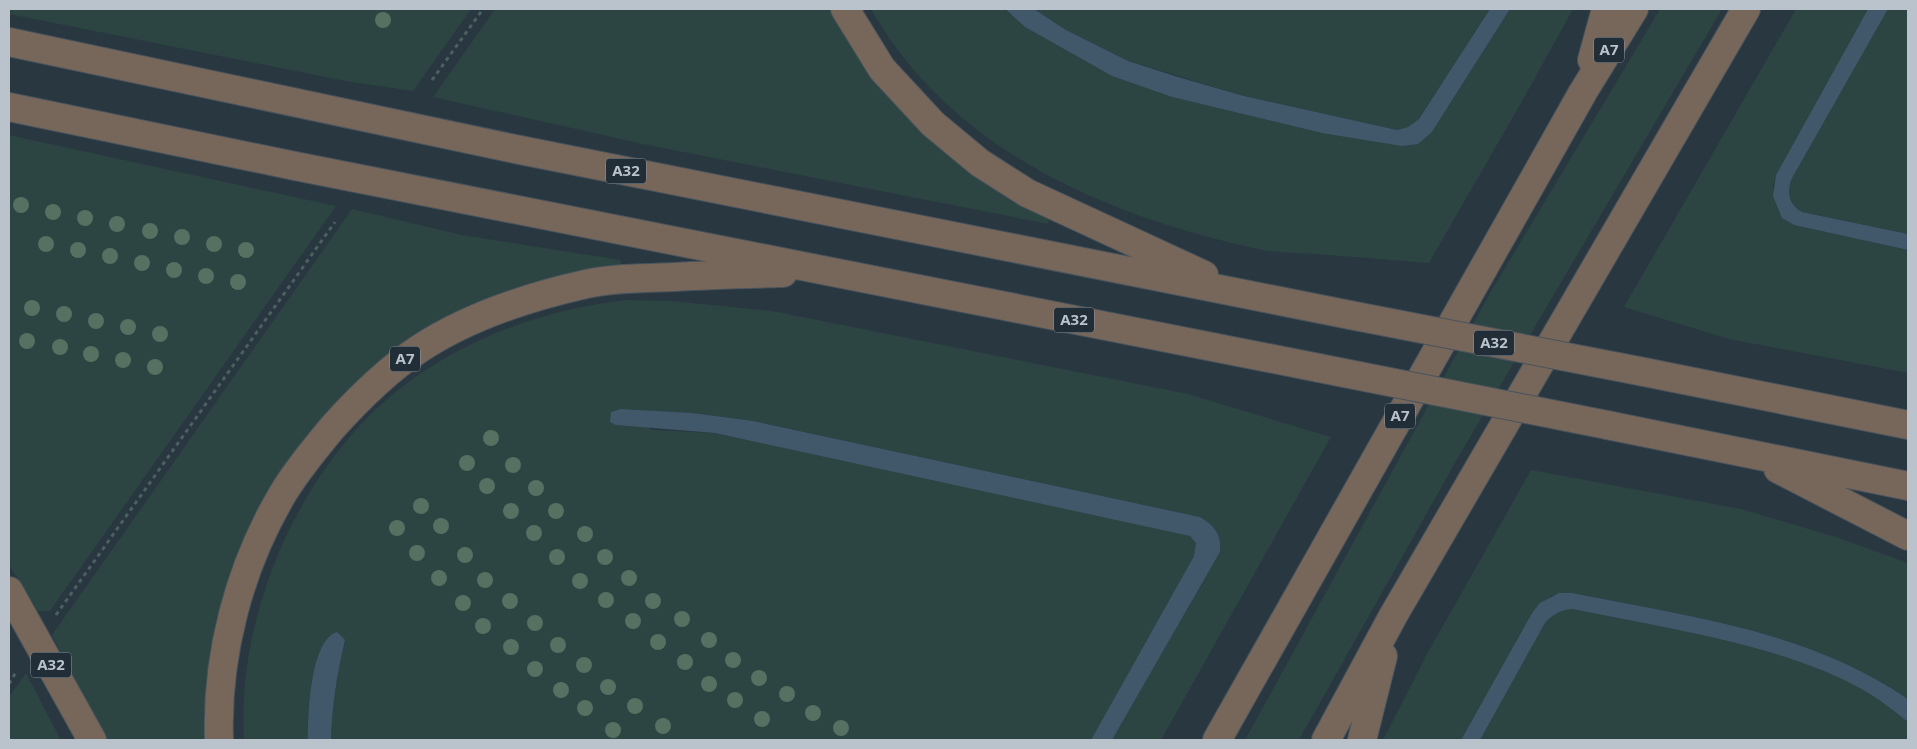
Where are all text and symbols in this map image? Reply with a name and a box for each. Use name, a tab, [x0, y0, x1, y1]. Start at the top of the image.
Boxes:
road number: A7	[1594, 38, 1624, 62]
road number: A32	[606, 158, 646, 184]
road number: A32	[1054, 308, 1094, 332]
road number: A32	[1474, 330, 1514, 356]
road number: A7	[390, 346, 420, 372]
road number: A7	[1385, 404, 1415, 428]
road number: A32	[31, 652, 71, 678]

